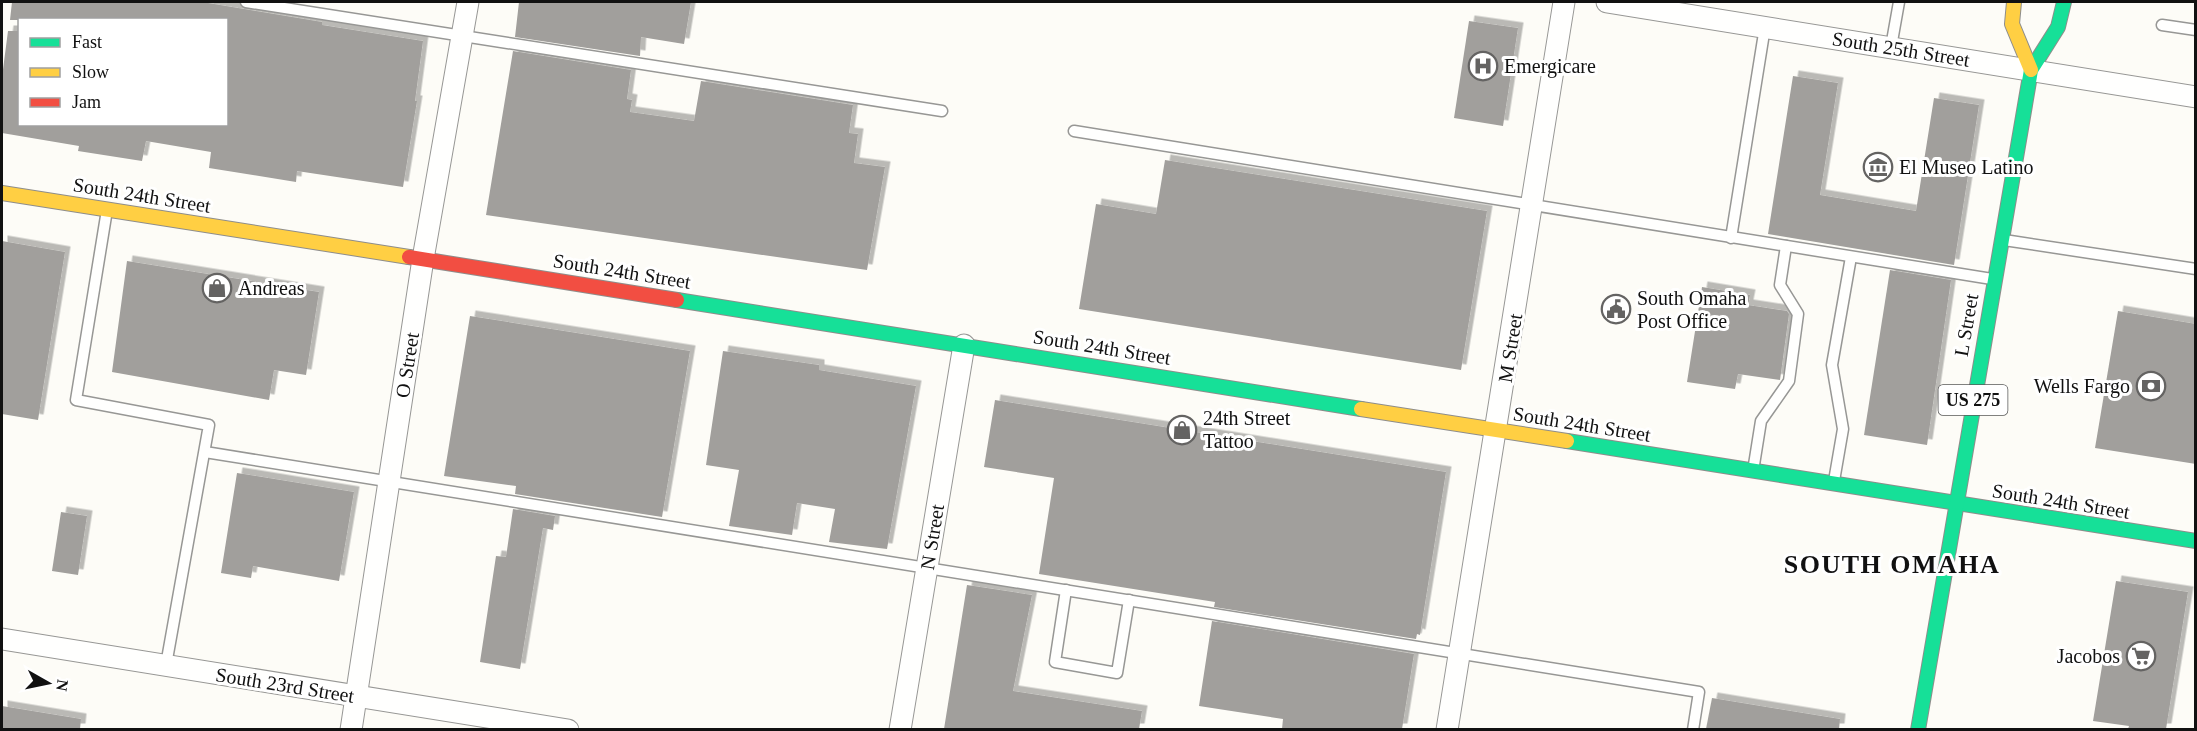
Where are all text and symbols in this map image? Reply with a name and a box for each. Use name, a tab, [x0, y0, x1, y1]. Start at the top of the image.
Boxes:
legend	[18, 18, 228, 126]
street label: South 25th Street	[1831, 27, 1972, 71]
text: Fast	[72, 32, 102, 52]
hospital icon: Emergicare	[1467, 50, 1499, 82]
place label: Emergicare	[1504, 55, 1596, 78]
text: Slow	[72, 62, 109, 82]
text: Jam	[72, 92, 101, 112]
museum icon: El Museo Latino	[1862, 151, 1894, 183]
place label: El Museo Latino	[1899, 156, 2033, 178]
street label: South 24th Street	[72, 173, 213, 217]
street label: South 24th Street	[552, 249, 693, 293]
shop icon: Andreas	[201, 272, 233, 304]
place label: Andreas	[238, 277, 305, 299]
place label: South Omaha Post Office	[1637, 287, 1747, 332]
street label: L Street	[1950, 292, 1982, 358]
public building icon: South Omaha Post Office	[1600, 293, 1632, 325]
street label: M Street	[1494, 312, 1526, 384]
street label: South 24th Street	[1032, 325, 1173, 369]
street label: O Street	[391, 330, 423, 399]
bank icon: Wells Fargo	[2135, 370, 2167, 402]
place label: Wells Fargo	[2034, 375, 2130, 398]
road number: US 275	[1938, 385, 2008, 415]
street label: South 24th Street	[1512, 402, 1653, 446]
place label: 24th Street Tattoo	[1203, 407, 1291, 452]
shop icon: 24th Street Tattoo	[1166, 414, 1198, 446]
street label: South 24th Street	[1991, 479, 2132, 523]
street label: N Street	[916, 502, 948, 571]
district label: SOUTH OMAHA	[1784, 550, 2000, 579]
supermarket icon: Jacobos	[2125, 640, 2157, 672]
place label: Jacobos	[2057, 645, 2120, 667]
north arrow	[18, 653, 78, 713]
street label: South 23rd Street	[214, 663, 356, 707]
text: N	[53, 678, 72, 693]

